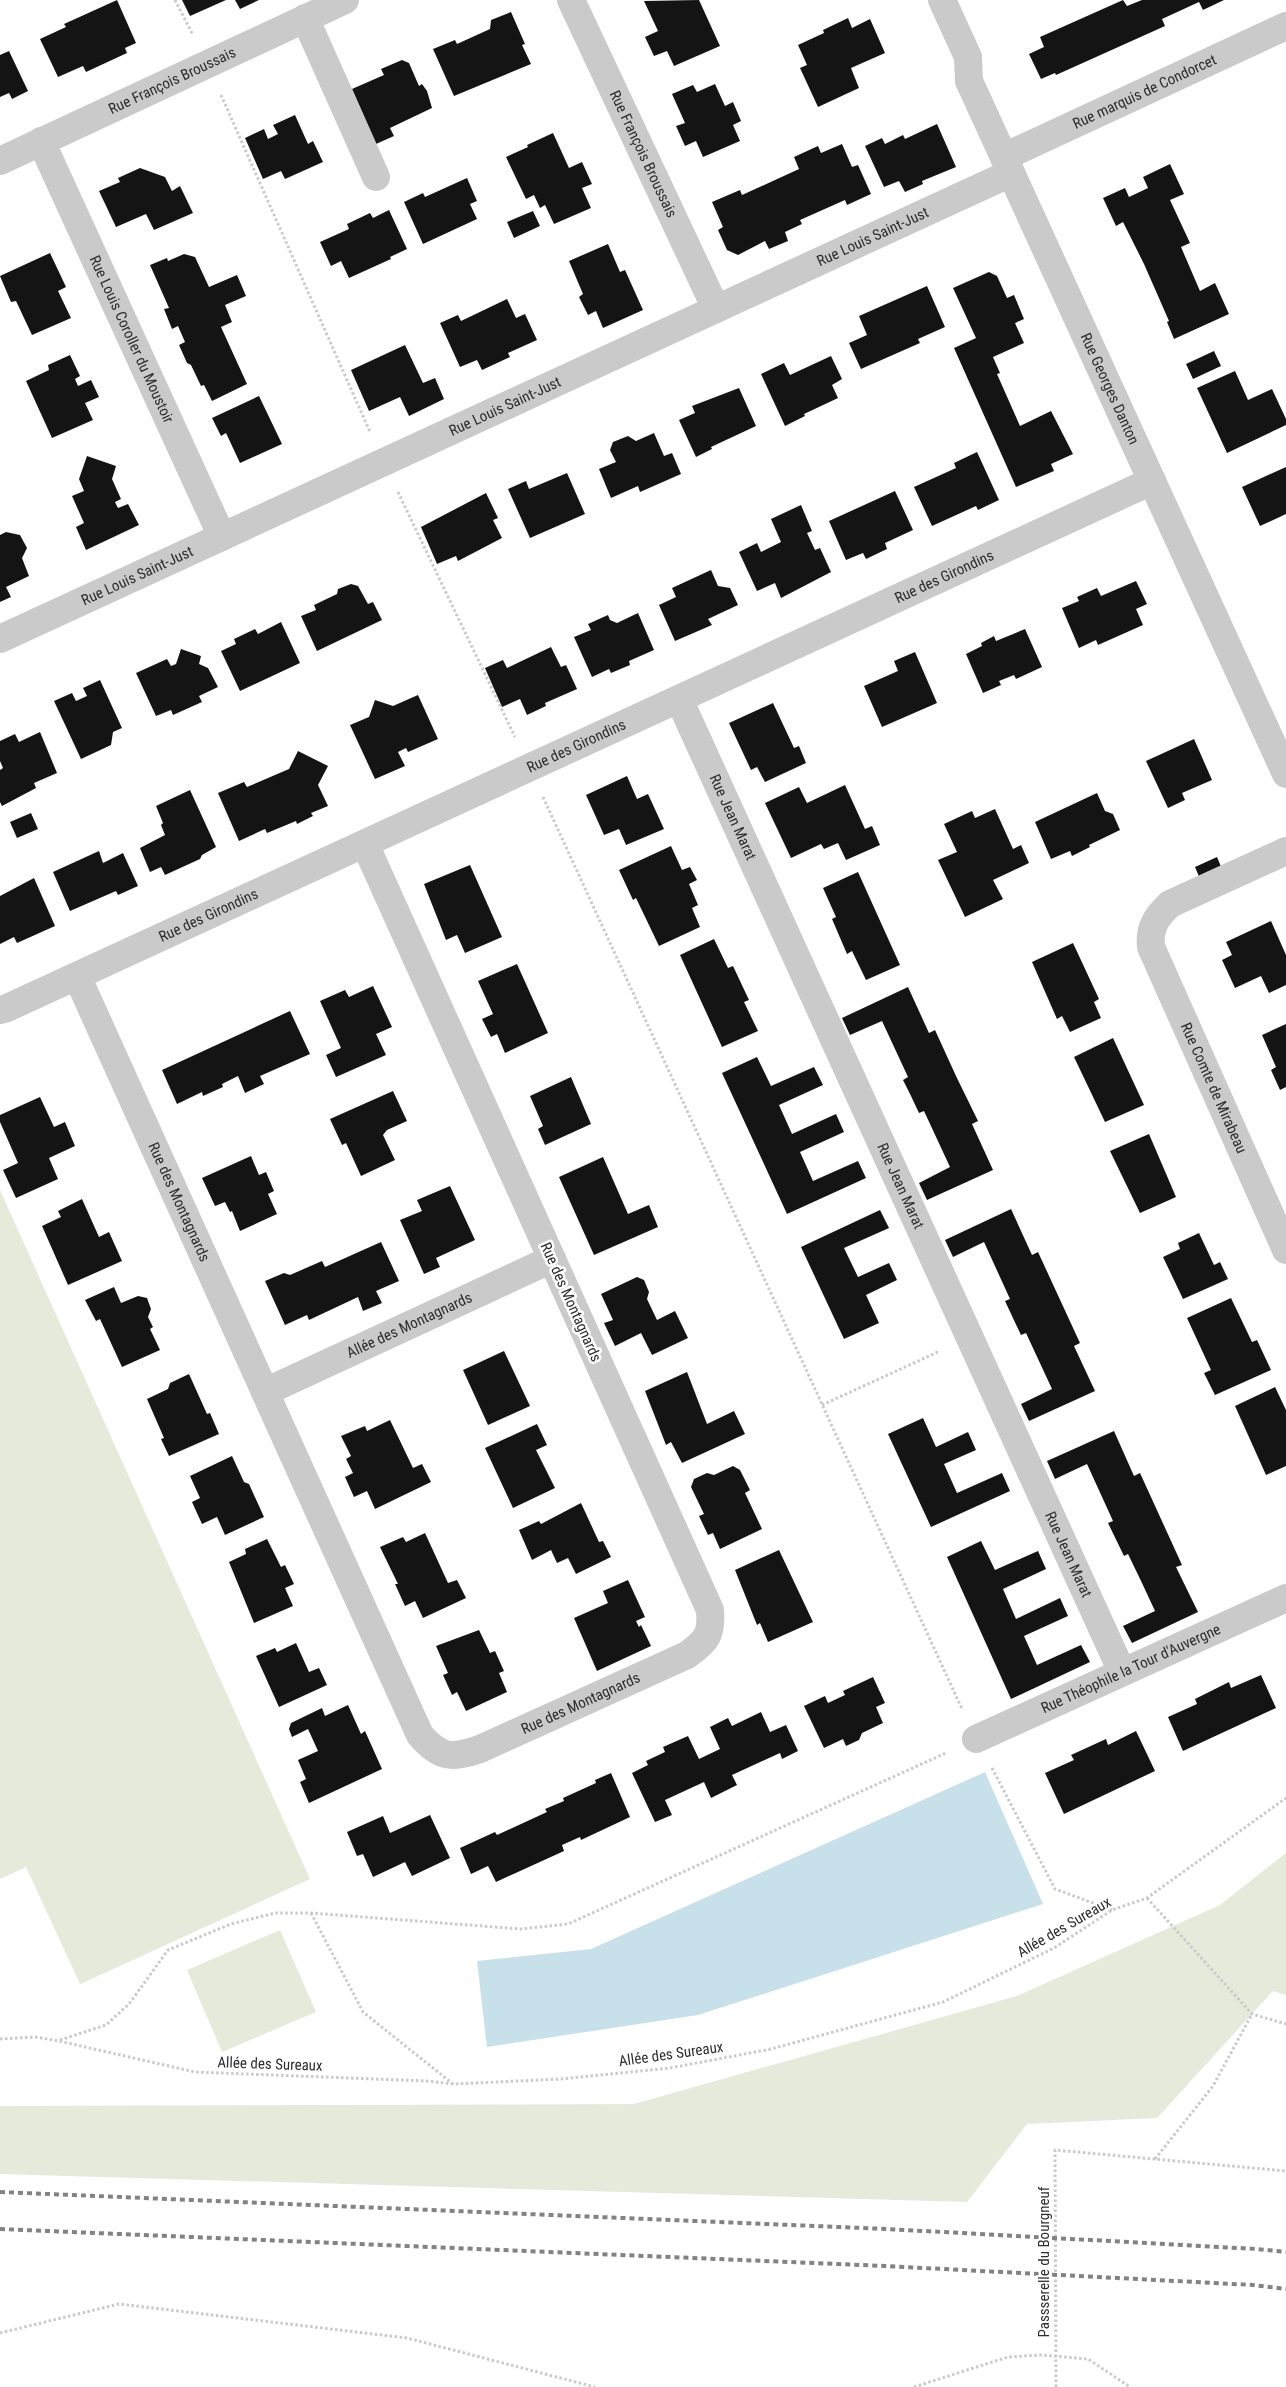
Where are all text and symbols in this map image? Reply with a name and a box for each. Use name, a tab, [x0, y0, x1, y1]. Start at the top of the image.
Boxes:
street label: Rue François Broussais	[106, 43, 239, 118]
street label: Rue marquis de Condorcet	[1070, 51, 1219, 133]
street label: Rue François Broussais	[606, 87, 681, 220]
street label: Rue Louis Saint-Just	[814, 203, 932, 270]
street label: Rue Louis Coroller du Moustoir	[86, 253, 178, 426]
street label: Rue Georges Danton	[1077, 330, 1143, 447]
street label: Rue Louis Saint-Just	[446, 373, 564, 440]
street label: Rue Louis Saint-Just	[78, 542, 196, 609]
street label: Rue des Girondins	[892, 546, 997, 607]
street label: Rue des Girondins	[524, 715, 629, 777]
street label: Rue Jean Marat	[706, 772, 760, 863]
street label: Rue des Girondins	[156, 885, 261, 946]
street label: Rue Comte de Mirabeau	[1177, 1020, 1251, 1156]
street label: Rue des Montagnards	[144, 1140, 214, 1265]
street label: Rue Jean Marat	[873, 1140, 928, 1232]
street label: Rue des Montagnards	[537, 1240, 605, 1365]
street label: Allée des Montagnards	[344, 1288, 475, 1362]
street label: Rue Jean Marat	[1041, 1509, 1096, 1600]
street label: Rue Théophile la Tour d'Auvergne	[1038, 1620, 1223, 1717]
street label: Rue des Montagnards	[518, 1668, 643, 1738]
street label: Allée des Sureaux	[1014, 1893, 1114, 1961]
street label: Allée des Sureaux	[618, 2038, 725, 2070]
street label: Allée des Sureaux	[217, 2053, 323, 2075]
street label: Passserelle du Bourgneuf	[1035, 2186, 1053, 2338]

